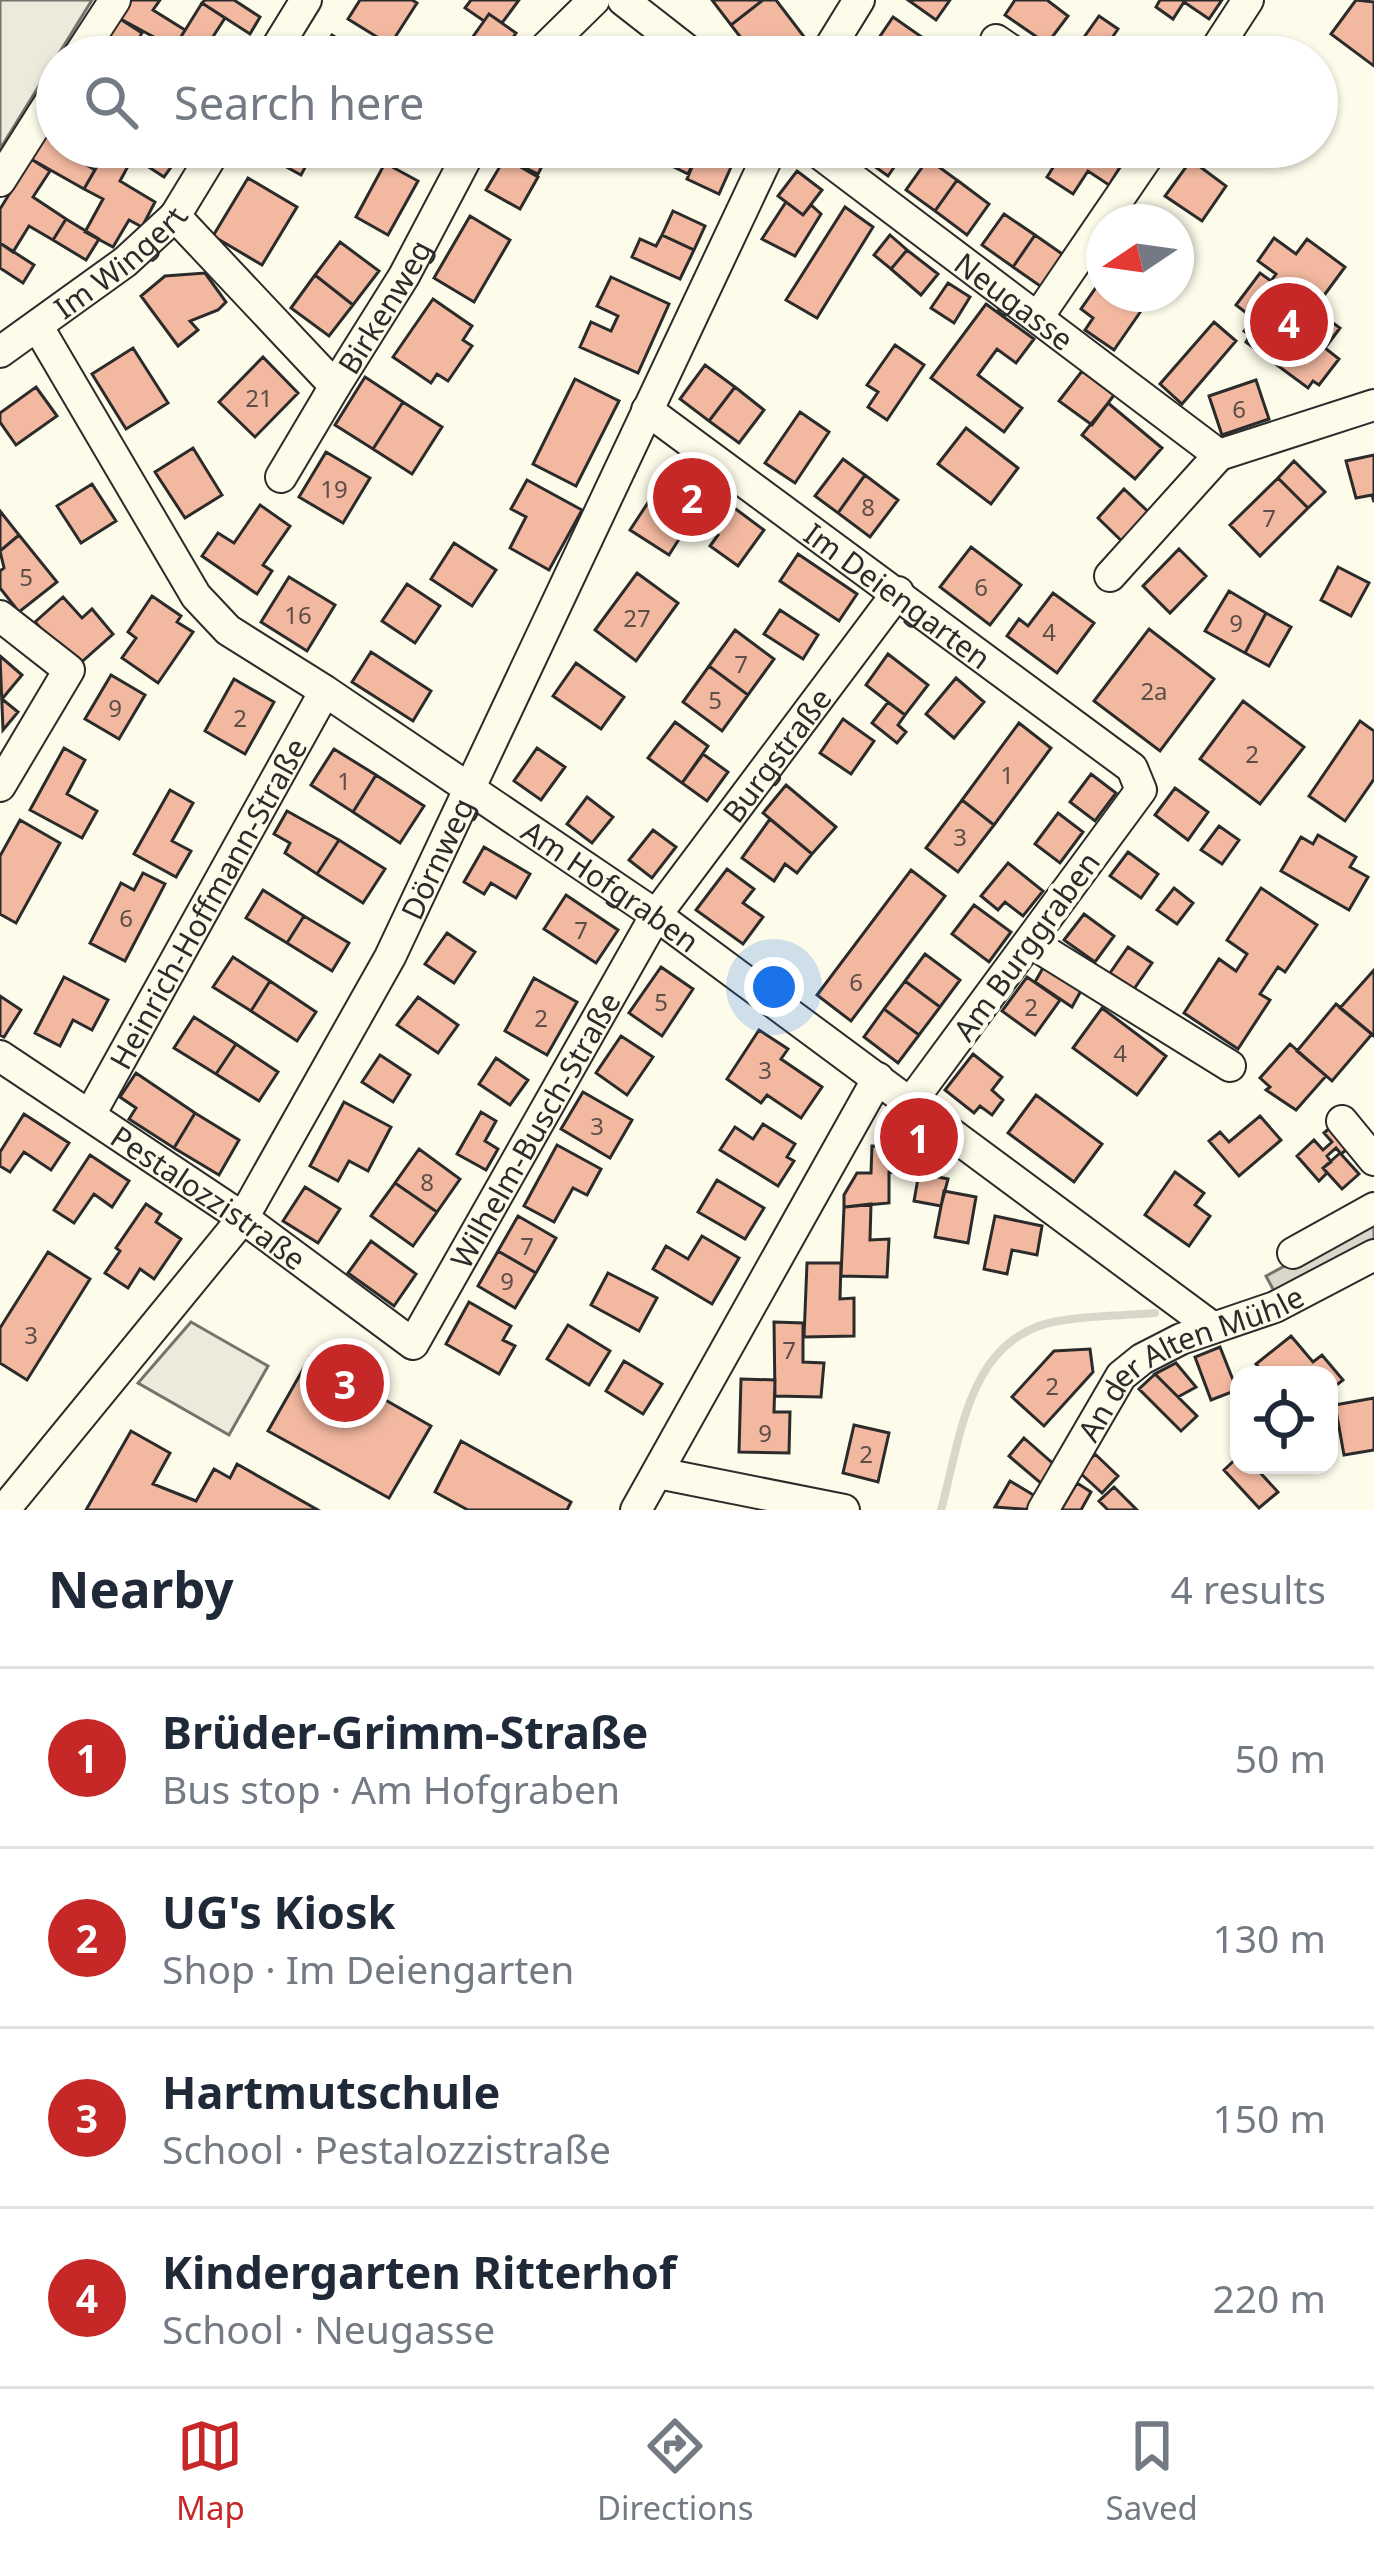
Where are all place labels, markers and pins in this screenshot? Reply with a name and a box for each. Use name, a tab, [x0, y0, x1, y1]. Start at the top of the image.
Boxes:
pin: 4	[1250, 277, 1328, 367]
pin: 2	[653, 452, 731, 542]
pin: 1	[880, 1092, 958, 1182]
pin: 3	[306, 1338, 384, 1428]

